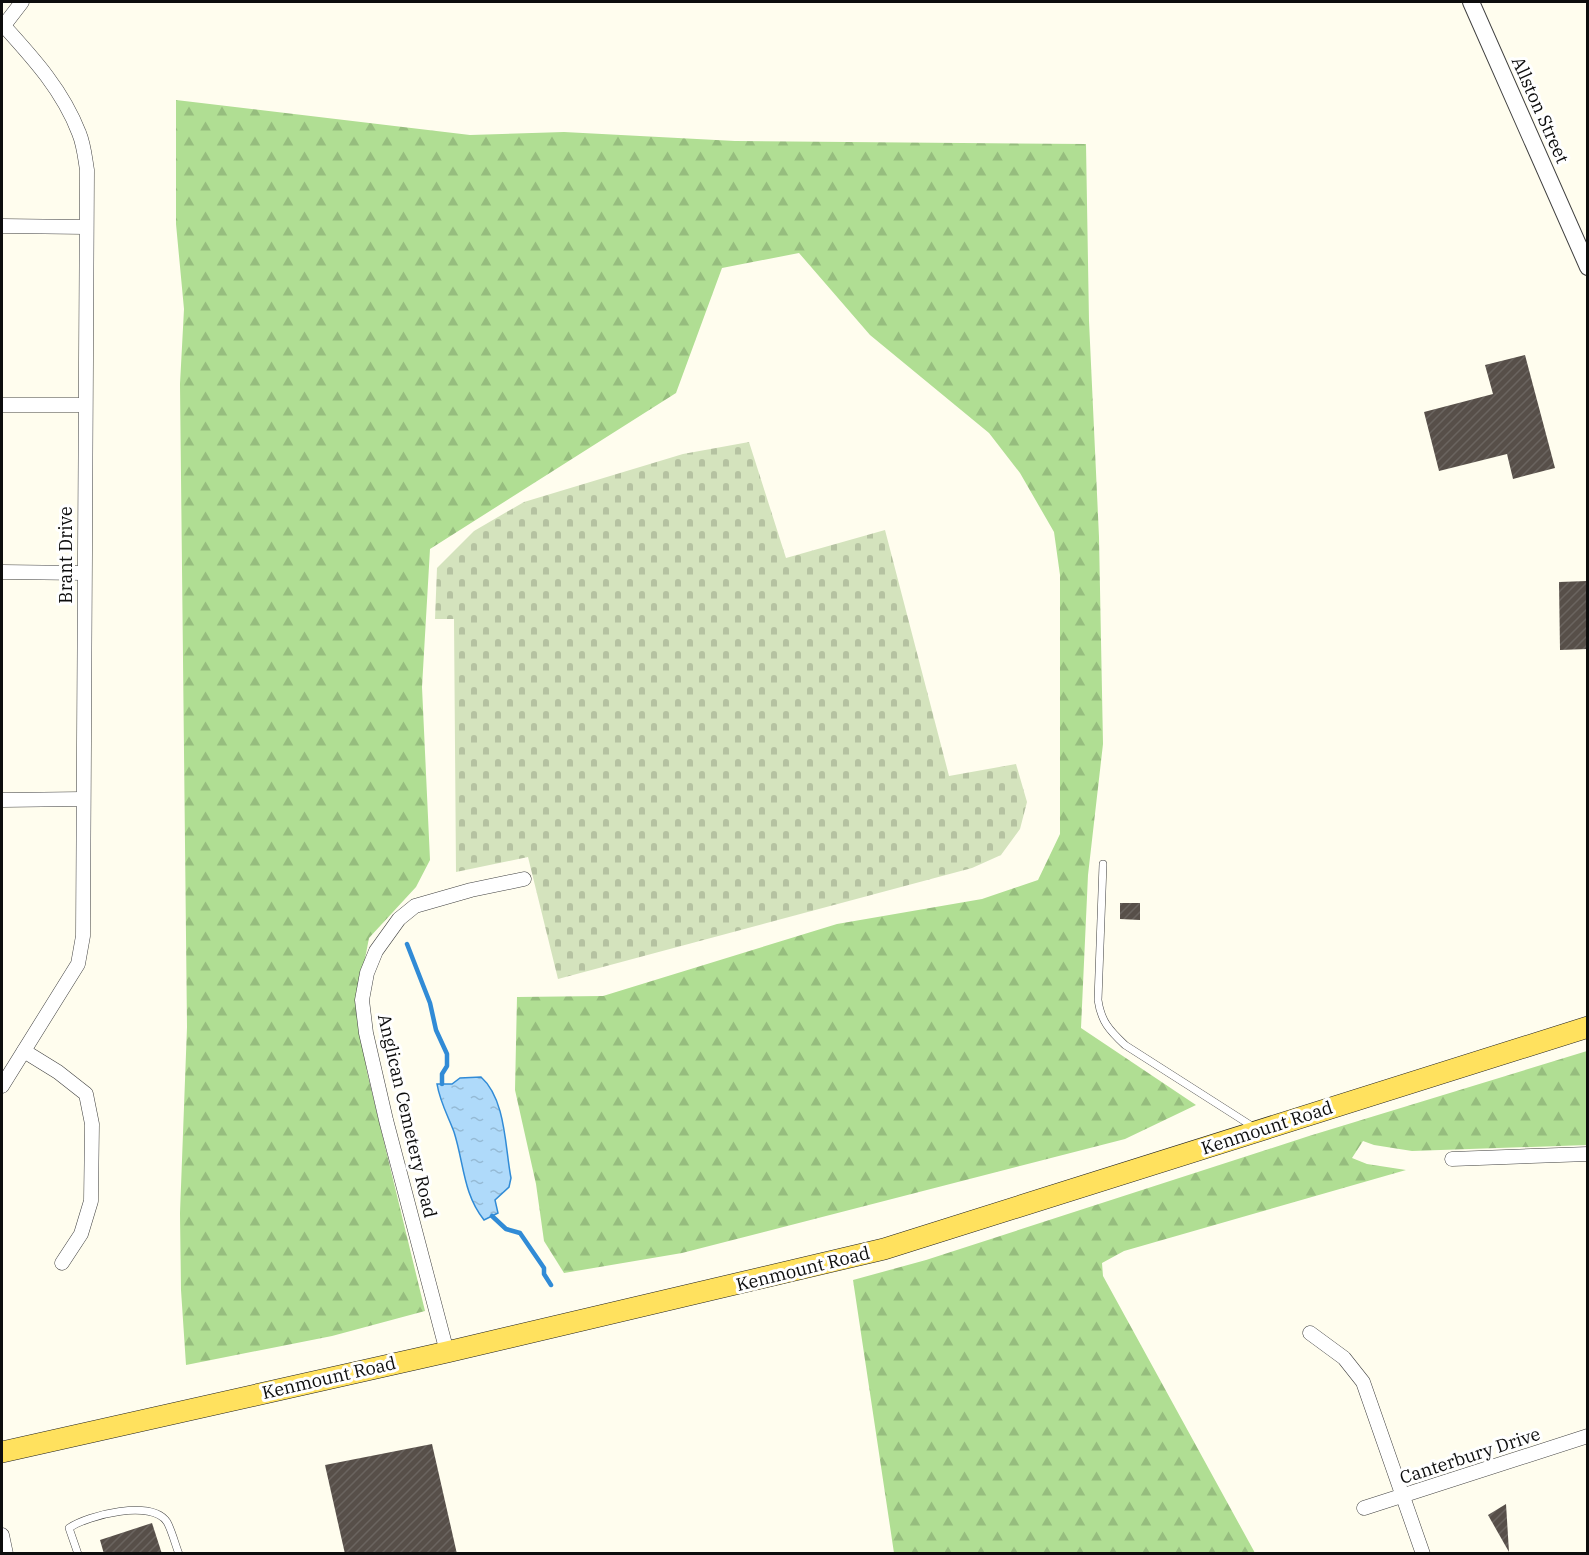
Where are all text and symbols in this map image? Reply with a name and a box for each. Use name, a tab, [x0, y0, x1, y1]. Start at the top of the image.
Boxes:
street label: Allston Street	[1507, 53, 1574, 167]
street label: Brant Drive	[54, 506, 77, 604]
street label: Anglican Cemetery Road	[373, 1012, 442, 1220]
street label: Kenmount Road	[1198, 1095, 1336, 1160]
street label: Kenmount Road	[734, 1241, 872, 1296]
street label: Kenmount Road	[260, 1351, 398, 1404]
street label: Canterbury Drive	[1397, 1422, 1543, 1489]

